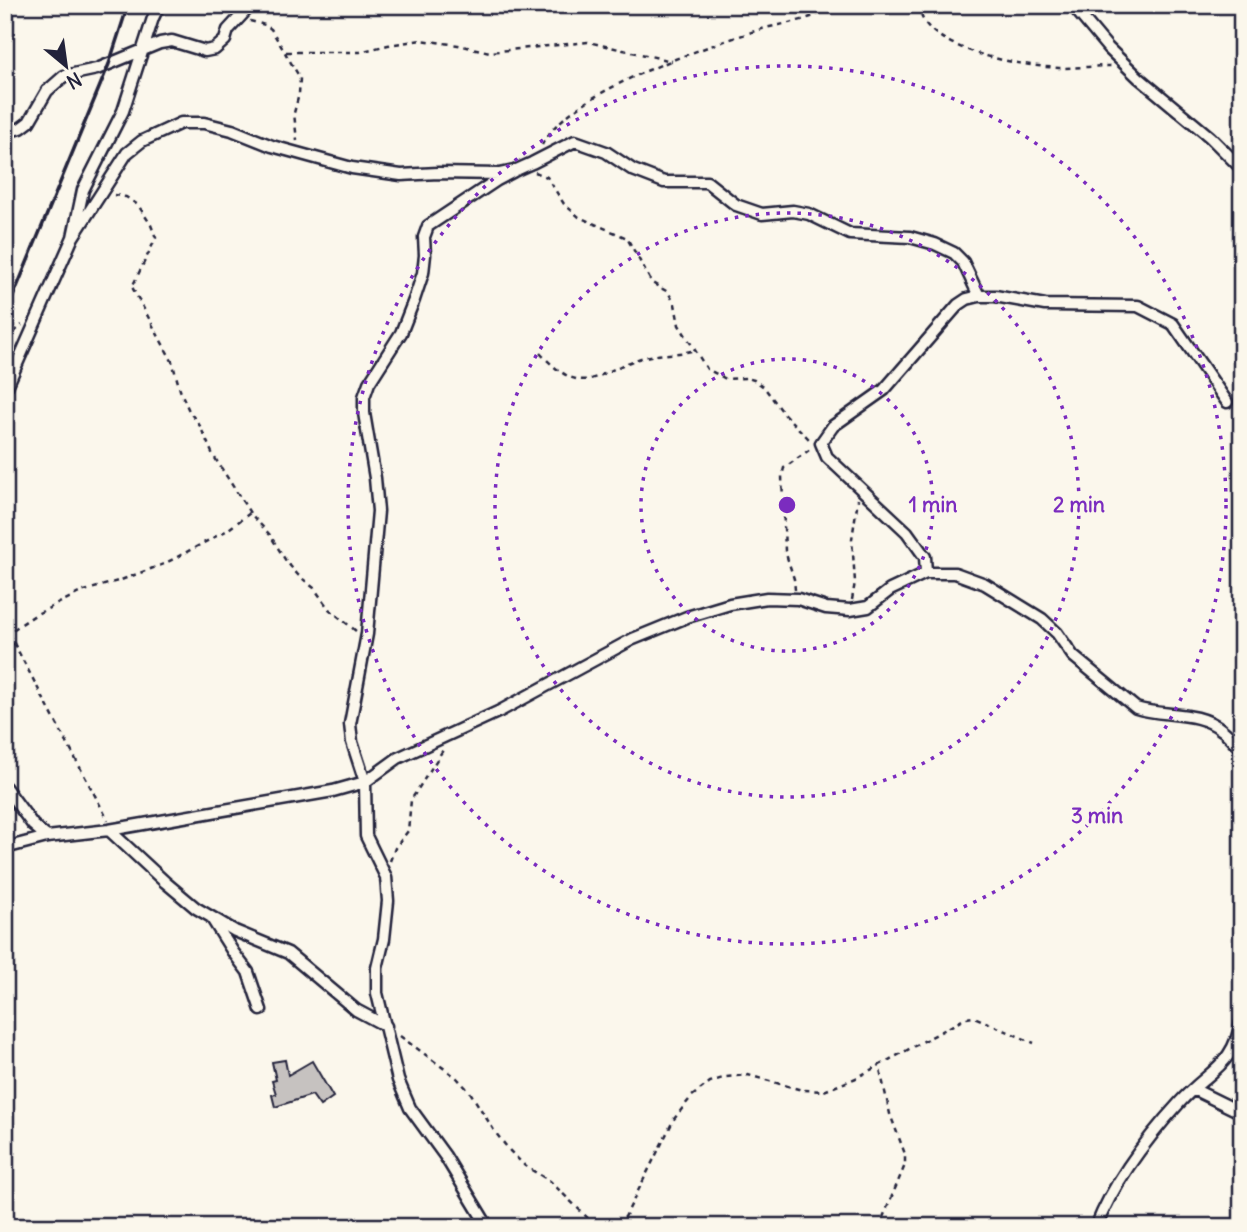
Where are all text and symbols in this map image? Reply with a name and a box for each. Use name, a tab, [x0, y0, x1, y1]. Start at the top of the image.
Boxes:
north arrow	[32, 32, 102, 102]
text: N	[63, 67, 86, 95]
text: 1 min	[909, 491, 957, 518]
text: 2 min	[1053, 491, 1105, 518]
centre of rings	[775, 493, 799, 517]
text: 3 min	[1071, 802, 1123, 829]

